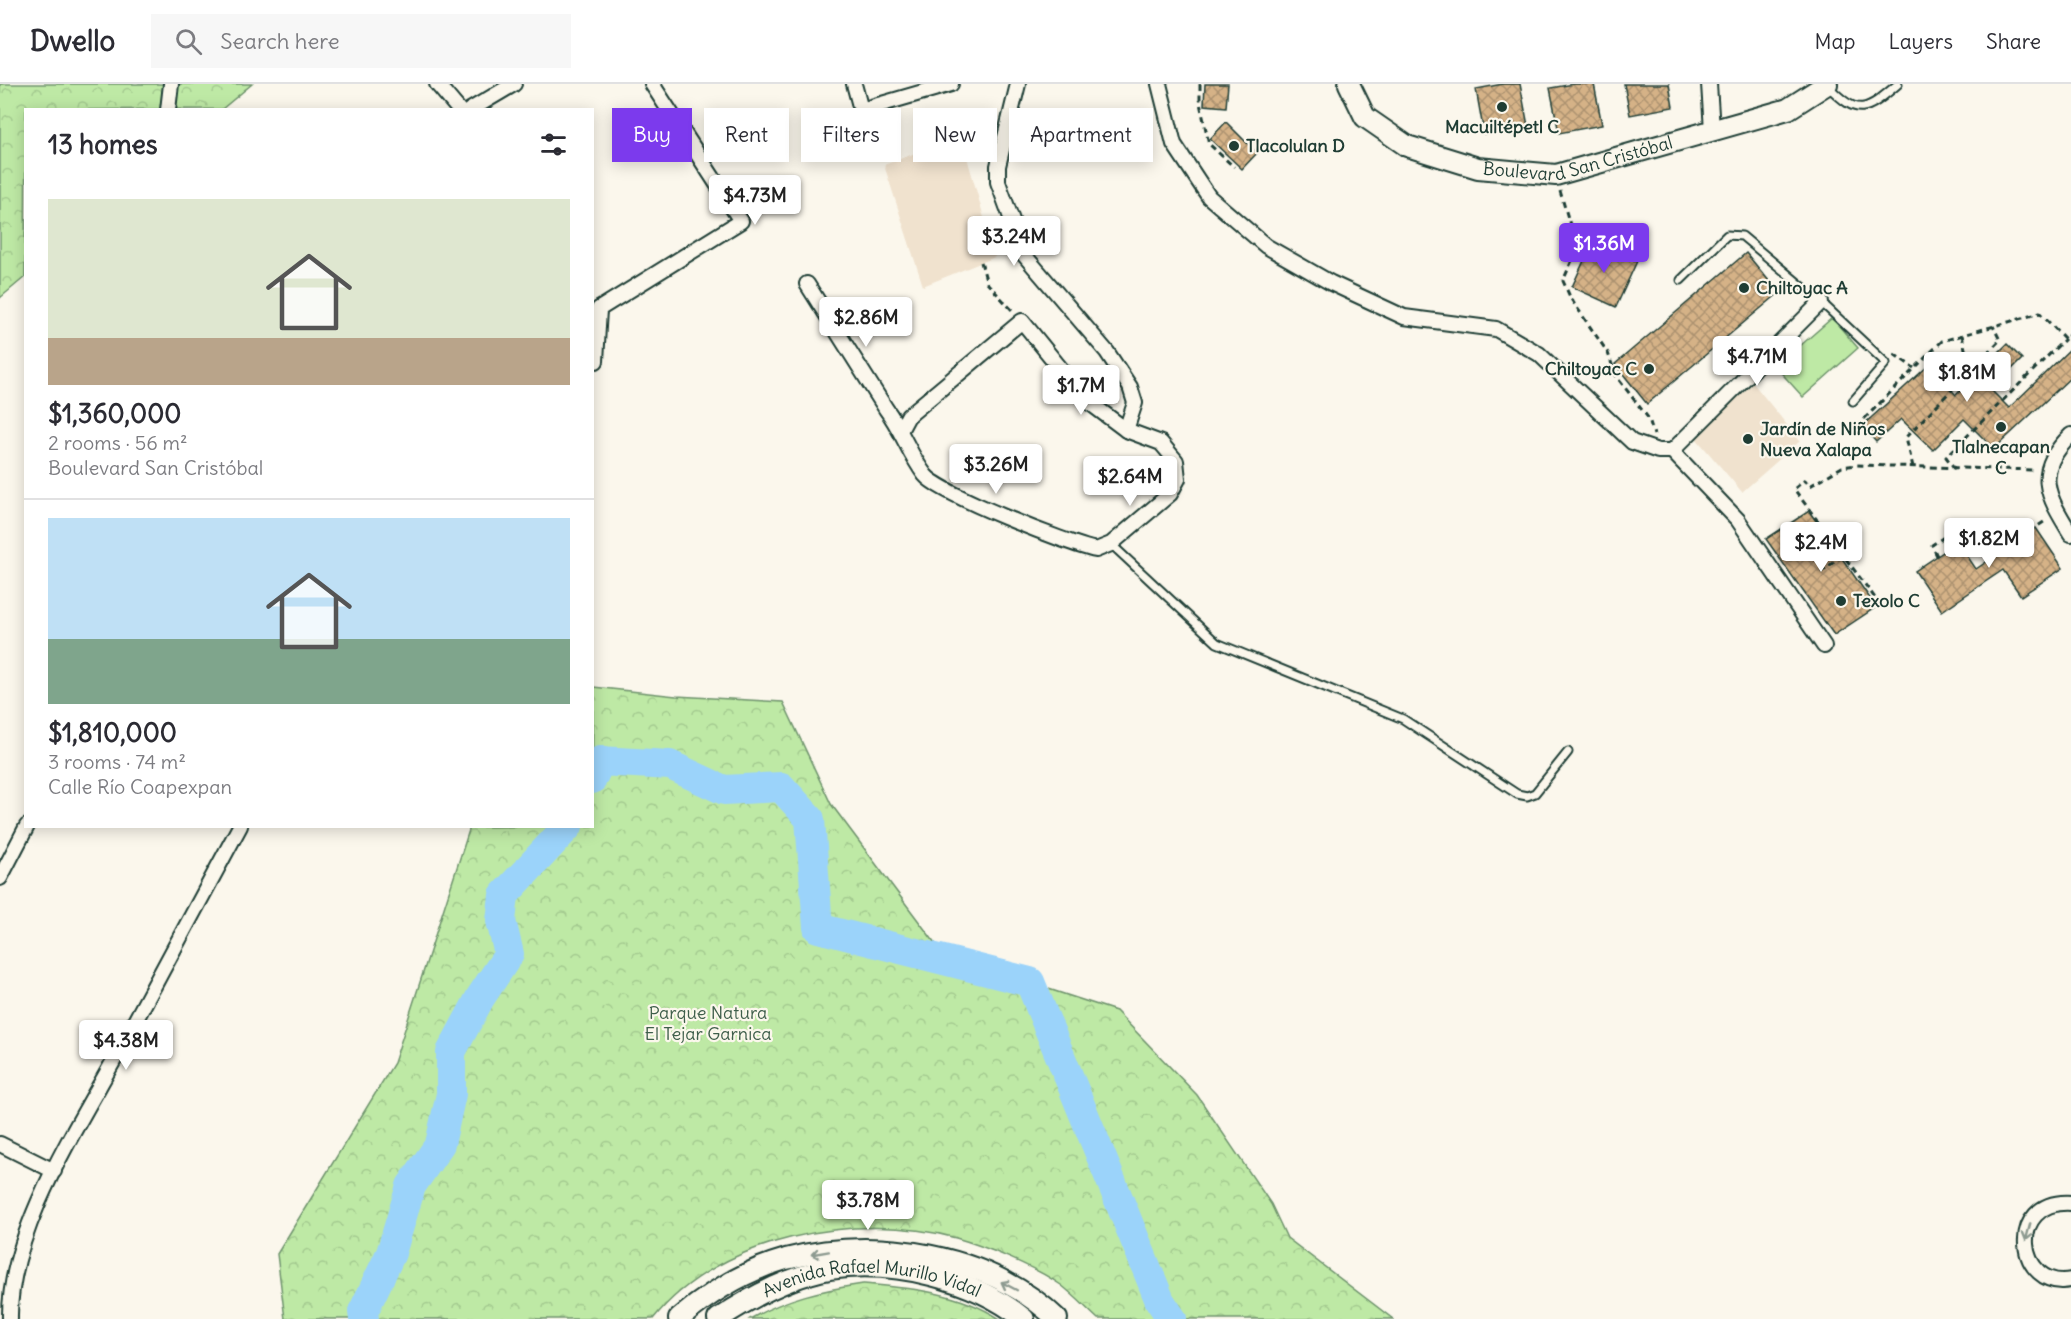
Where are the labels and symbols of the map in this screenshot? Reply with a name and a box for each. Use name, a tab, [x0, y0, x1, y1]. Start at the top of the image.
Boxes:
marker: Macuiltépetl C	[1495, 100, 1509, 114]
place label: Macuiltépetl C	[1445, 115, 1559, 138]
street label: Boulevard San Cristóbal	[1482, 130, 1675, 186]
place label: Tlacolulan D	[1246, 134, 1345, 157]
marker: Tlacolulan D	[1227, 139, 1241, 153]
pin: $4.73M	[706, 175, 804, 226]
pin: $3.24M	[965, 216, 1063, 267]
pin: $1.36M	[1555, 223, 1653, 274]
place label: Chiltoyac A	[1756, 276, 1848, 299]
marker: Chiltoyac A	[1737, 281, 1751, 295]
pin: $2.86M	[817, 297, 915, 348]
pin: $4.71M	[1708, 336, 1806, 387]
pin: $1.81M	[1918, 352, 2016, 403]
place label: Chiltoyac C	[1545, 357, 1637, 380]
marker: Chiltoyac C	[1642, 362, 1656, 376]
pin: $1.7M	[1039, 365, 1123, 416]
place label: Jardín de Niños Nueva Xalapa	[1760, 417, 1885, 461]
marker: Tlalnecapan C	[1994, 420, 2008, 434]
marker: Jardín de Niños Nueva Xalapa	[1741, 432, 1755, 446]
place label: Tlalnecapan C	[1952, 435, 2051, 479]
pin: $3.26M	[947, 444, 1045, 495]
pin: $2.64M	[1081, 456, 1179, 507]
pin: $1.82M	[1940, 518, 2038, 569]
pin: $2.4M	[1779, 522, 1863, 573]
place label: Texolo C	[1853, 589, 1920, 612]
marker: Texolo C	[1834, 594, 1848, 608]
park label: Parque Natura El Tejar Garnica	[644, 1001, 772, 1045]
pin: $4.38M	[77, 1020, 175, 1071]
pin: $3.78M	[819, 1180, 917, 1231]
one-way arrow	[2021, 1222, 2033, 1241]
one-way arrow	[811, 1248, 831, 1259]
text: Avenida Rafael Murillo Vidal	[758, 1254, 985, 1302]
one-way arrow	[1001, 1280, 1018, 1292]
street label: Avenida Rafael Murillo Vidal	[760, 1285, 984, 1307]

